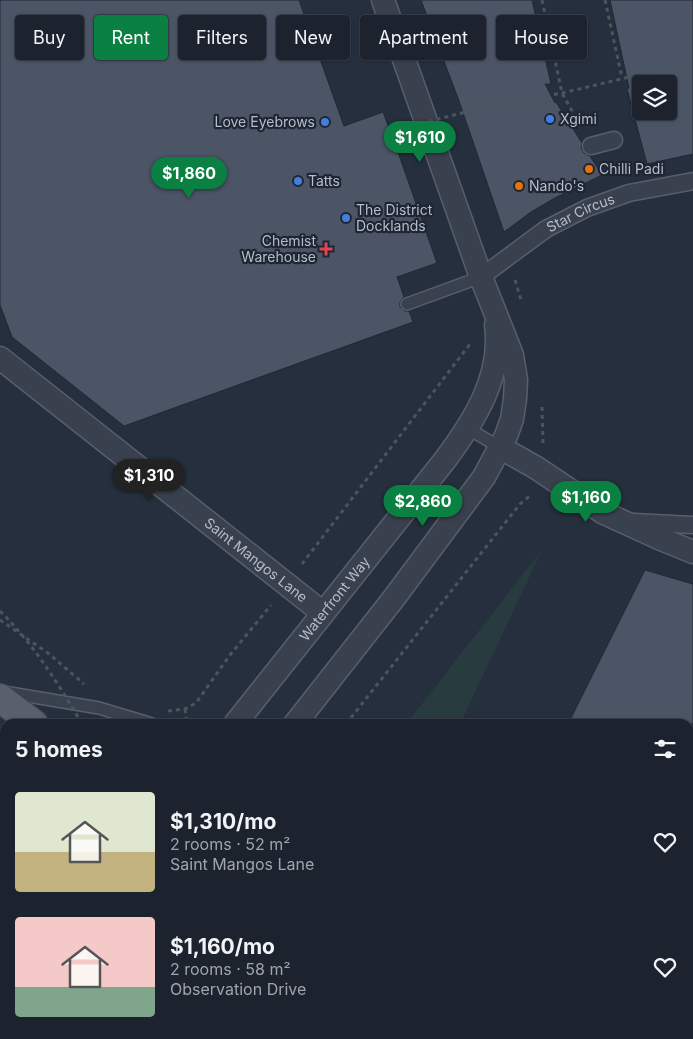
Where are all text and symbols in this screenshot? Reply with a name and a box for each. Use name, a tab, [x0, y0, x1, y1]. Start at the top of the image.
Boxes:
chip: Buy	[15, 15, 84, 60]
chip: Rent	[94, 15, 168, 60]
chip: Filters	[178, 15, 266, 60]
chip: New	[276, 15, 350, 60]
chip: Apartment	[360, 15, 486, 60]
chip: House	[496, 15, 587, 60]
map controls	[632, 75, 677, 120]
button: layers	[632, 75, 677, 120]
place label: Xgimi	[560, 110, 597, 127]
place label: Love Eyebrows	[214, 113, 315, 130]
marker: Xgimi	[544, 113, 556, 125]
marker: Love Eyebrows	[319, 116, 331, 128]
pin: $1,610	[379, 120, 461, 163]
text: $1,610	[395, 127, 445, 147]
pin: $1,860	[148, 156, 230, 199]
place label: Chilli Padi	[599, 160, 664, 177]
text: $1,860	[162, 163, 216, 183]
marker: Chilli Padi	[583, 163, 595, 175]
place label: Tatts	[308, 172, 340, 189]
marker: Tatts	[292, 175, 304, 187]
place label: Nando's	[529, 177, 584, 194]
marker: Nando's	[513, 180, 525, 192]
street label: Star Circus	[543, 190, 617, 235]
place label: The District Docklands	[356, 201, 433, 234]
marker: The District Docklands	[340, 212, 352, 224]
place label: Chemist Warehouse	[241, 232, 316, 265]
marker: Chemist Warehouse	[320, 243, 332, 255]
pin: $1,310	[108, 458, 190, 501]
text: $1,310	[124, 465, 174, 485]
pin: $1,160	[545, 480, 627, 523]
pin: $2,860	[382, 484, 464, 527]
text: $1,160	[561, 487, 611, 507]
text: $2,860	[394, 491, 452, 511]
street label: Saint Mangos Lane	[201, 514, 311, 605]
street label: Waterfront Way	[295, 553, 373, 644]
icon: filters	[651, 735, 679, 763]
text: 5 homes	[15, 737, 103, 762]
text: $1,310/mo	[170, 809, 276, 834]
icon: home	[55, 812, 115, 872]
icon: heart	[651, 828, 679, 856]
text: 2 rooms · 52 m²	[170, 834, 290, 854]
text: Saint Mangos Lane	[170, 854, 314, 874]
text: $1,160/mo	[170, 934, 275, 959]
icon: home	[55, 937, 115, 997]
icon: heart	[651, 953, 679, 981]
text: 2 rooms · 58 m²	[170, 959, 290, 979]
text: Observation Drive	[170, 979, 306, 999]

